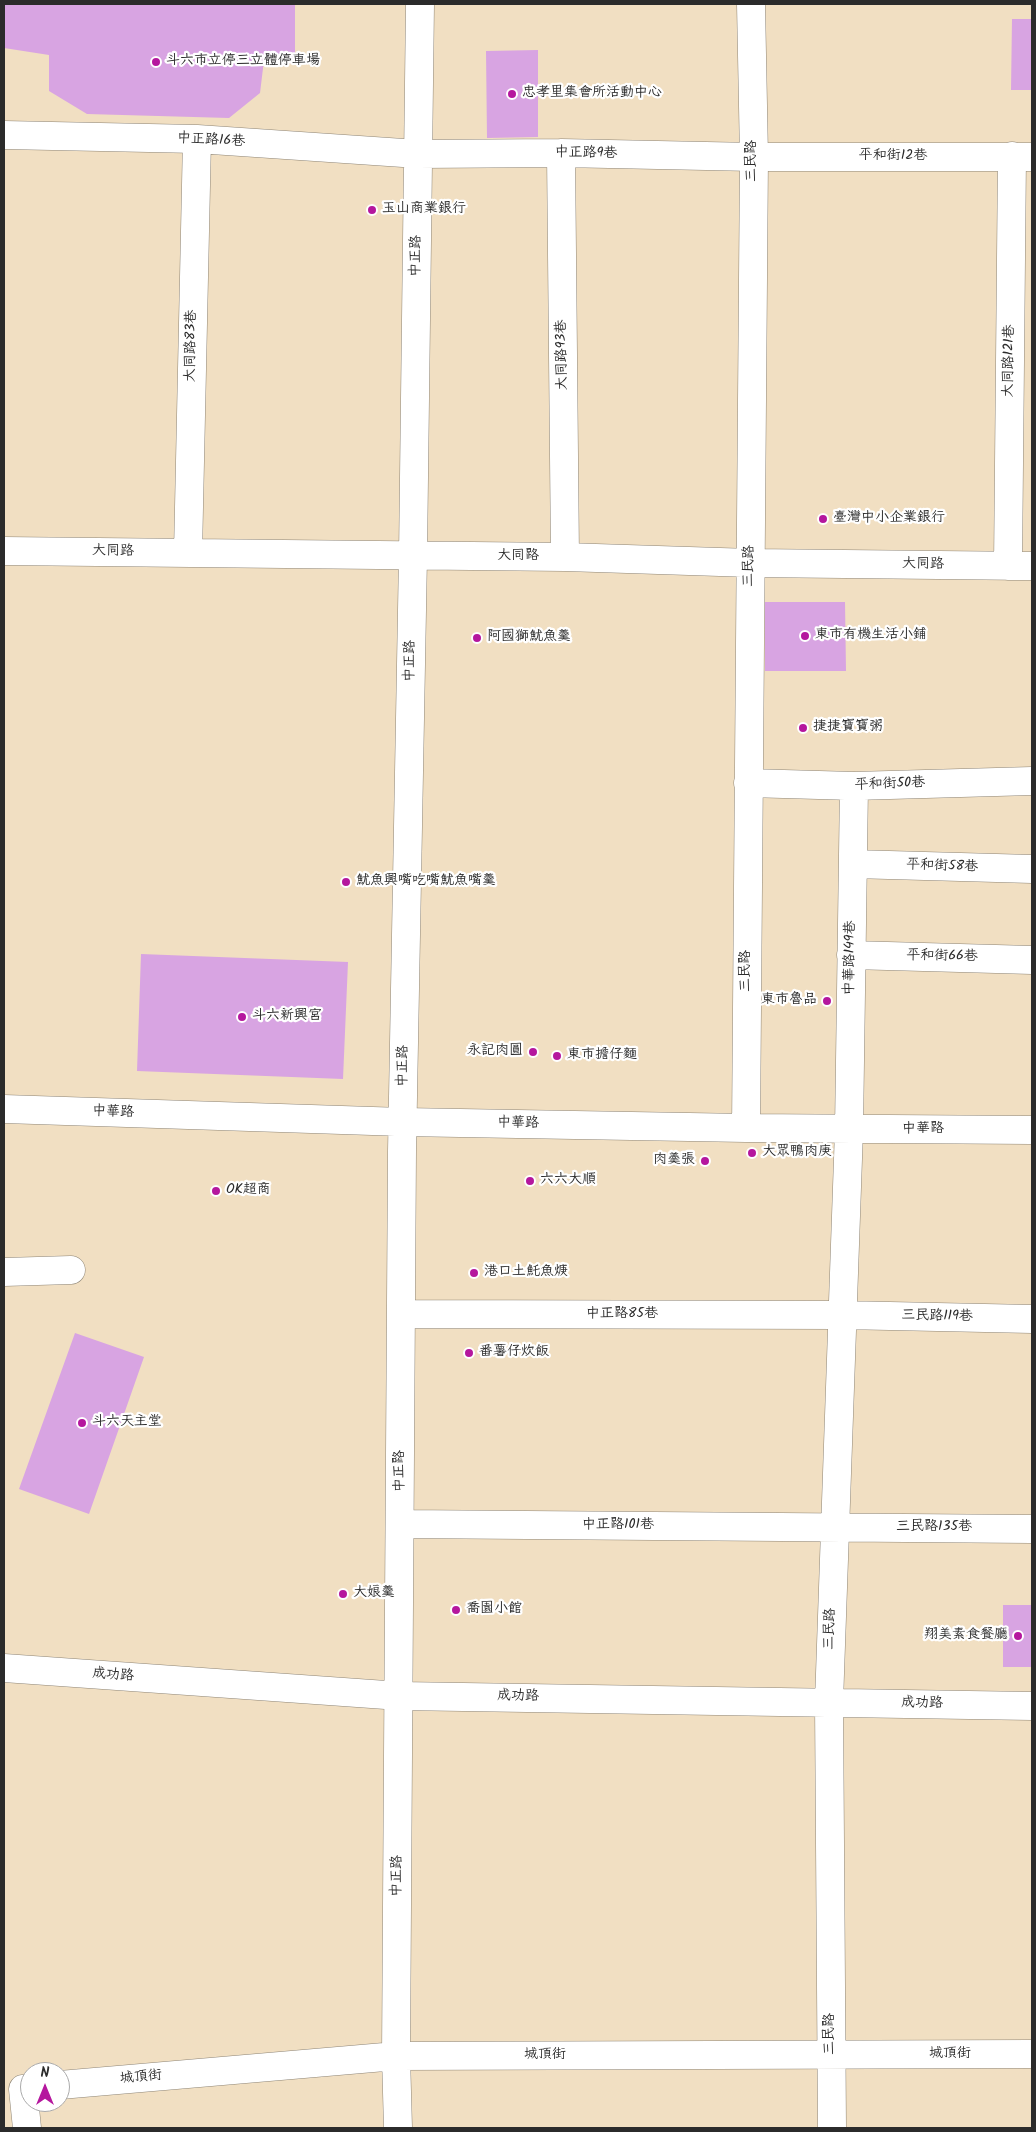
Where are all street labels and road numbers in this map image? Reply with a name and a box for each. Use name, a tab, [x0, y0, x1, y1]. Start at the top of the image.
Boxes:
street label: 中正路16巷	[177, 131, 245, 151]
street label: 三民路	[745, 140, 761, 182]
street label: 中正路9巷	[554, 145, 618, 163]
street label: 平和街12巷	[859, 149, 927, 165]
street label: 中正路	[408, 235, 426, 277]
street label: 大同路83巷	[183, 310, 201, 382]
street label: 大同路93巷	[554, 319, 572, 391]
street label: 大同路121巷	[1001, 324, 1019, 398]
street label: 大同路	[92, 543, 134, 561]
street label: 三民路	[741, 545, 759, 587]
street label: 大同路	[497, 549, 539, 565]
street label: 大同路	[902, 556, 944, 574]
street label: 中正路	[402, 640, 420, 682]
street label: 平和街50巷	[854, 775, 926, 795]
street label: 平和街58巷	[906, 857, 978, 877]
street label: 中華路149巷	[842, 920, 860, 996]
street label: 平和街66巷	[906, 948, 978, 966]
street label: 三民路	[739, 950, 755, 992]
street label: 中正路	[395, 1045, 413, 1087]
street label: 中華路	[92, 1104, 134, 1122]
street label: 中華路	[497, 1115, 539, 1133]
street label: 中華路	[902, 1122, 944, 1138]
street label: 中正路85巷	[586, 1307, 658, 1323]
street label: 三民路119巷	[901, 1308, 973, 1326]
street label: 中正路	[393, 1450, 409, 1492]
street label: 中正路101巷	[582, 1518, 654, 1534]
street label: 三民路135巷	[896, 1520, 972, 1536]
street label: 三民路	[822, 1608, 840, 1650]
street label: 成功路	[91, 1666, 135, 1686]
street label: 成功路	[497, 1688, 539, 1706]
street label: 成功路	[901, 1695, 943, 1713]
street label: 中正路	[389, 1855, 407, 1897]
street label: 三民路	[823, 2013, 839, 2055]
street label: 城頂街	[929, 2047, 971, 2063]
street label: 城頂街	[524, 2048, 566, 2064]
street label: 城頂街	[119, 2068, 163, 2088]

